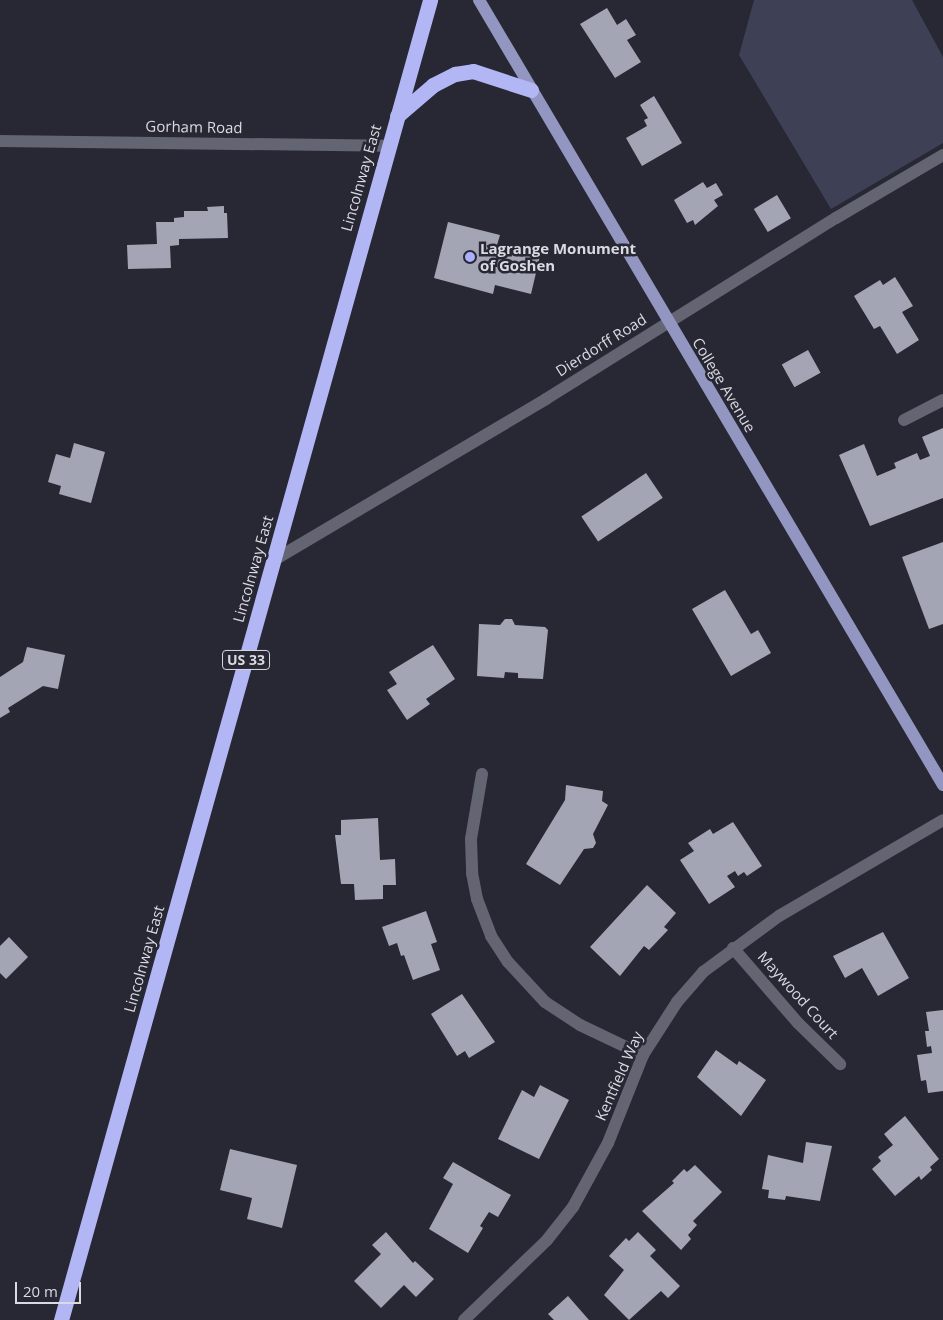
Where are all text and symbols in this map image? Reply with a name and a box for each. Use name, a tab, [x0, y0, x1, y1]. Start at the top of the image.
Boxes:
street label: Gorham Road	[145, 117, 243, 137]
street label: Lincolnway East	[337, 122, 385, 234]
place label: Lagrange Monument of Goshen	[480, 239, 636, 274]
marker: Lagrange Monument of Goshen	[464, 251, 476, 263]
street label: Dierdorff Road	[552, 310, 650, 380]
street label: College Avenue	[689, 334, 759, 436]
street label: Lincolnway East	[229, 513, 277, 625]
road number: US 33	[221, 648, 271, 672]
street label: Lincolnway East	[120, 903, 168, 1015]
street label: Maywood Court	[754, 948, 842, 1042]
street label: Kentfield Way	[591, 1029, 647, 1123]
scale bar	[18, 1272, 84, 1304]
text: 20 m	[23, 1281, 58, 1301]

